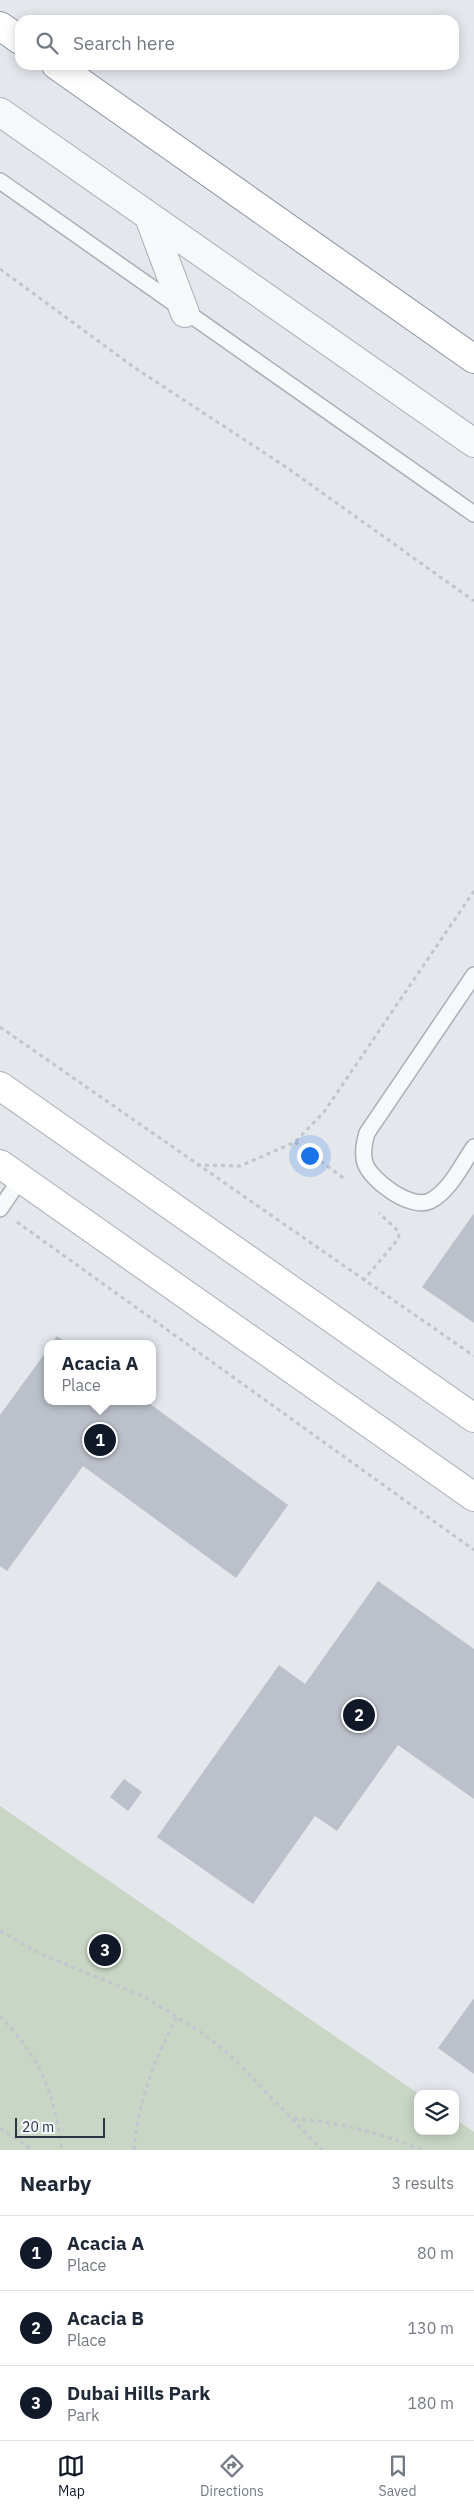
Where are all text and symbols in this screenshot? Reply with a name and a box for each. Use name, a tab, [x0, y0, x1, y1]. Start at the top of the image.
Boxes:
search box	[15, 15, 459, 70]
icon: search	[33, 29, 61, 57]
text: Search here	[73, 31, 175, 55]
your location	[297, 1143, 323, 1169]
popup	[44, 1340, 156, 1405]
text: Acacia A	[61, 1351, 139, 1375]
text: Place	[61, 1375, 101, 1395]
pin: 1	[84, 1421, 116, 1459]
pin: 2	[343, 1696, 375, 1734]
pin: 3	[89, 1931, 121, 1969]
map controls	[414, 2090, 459, 2135]
button: layers	[414, 2090, 459, 2135]
scale bar	[15, 2115, 105, 2138]
text: 20 m	[22, 2118, 54, 2136]
text: Nearby	[20, 2169, 91, 2197]
text: 3 results	[391, 2173, 454, 2193]
text: Acacia A	[67, 2231, 144, 2255]
text: 1	[31, 2243, 41, 2263]
text: 80 m	[417, 2243, 454, 2263]
text: Place	[67, 2255, 106, 2275]
text: Acacia B	[67, 2306, 144, 2330]
text: 2	[31, 2318, 41, 2338]
text: 130 m	[407, 2318, 454, 2338]
text: Place	[67, 2330, 106, 2350]
text: Dubai Hills Park	[67, 2381, 210, 2405]
text: 3	[31, 2393, 41, 2413]
text: 180 m	[407, 2393, 454, 2413]
text: Park	[67, 2405, 99, 2425]
tab: Map	[57, 2452, 85, 2500]
tab: Directions	[200, 2452, 264, 2500]
tab: Saved	[379, 2452, 417, 2500]

